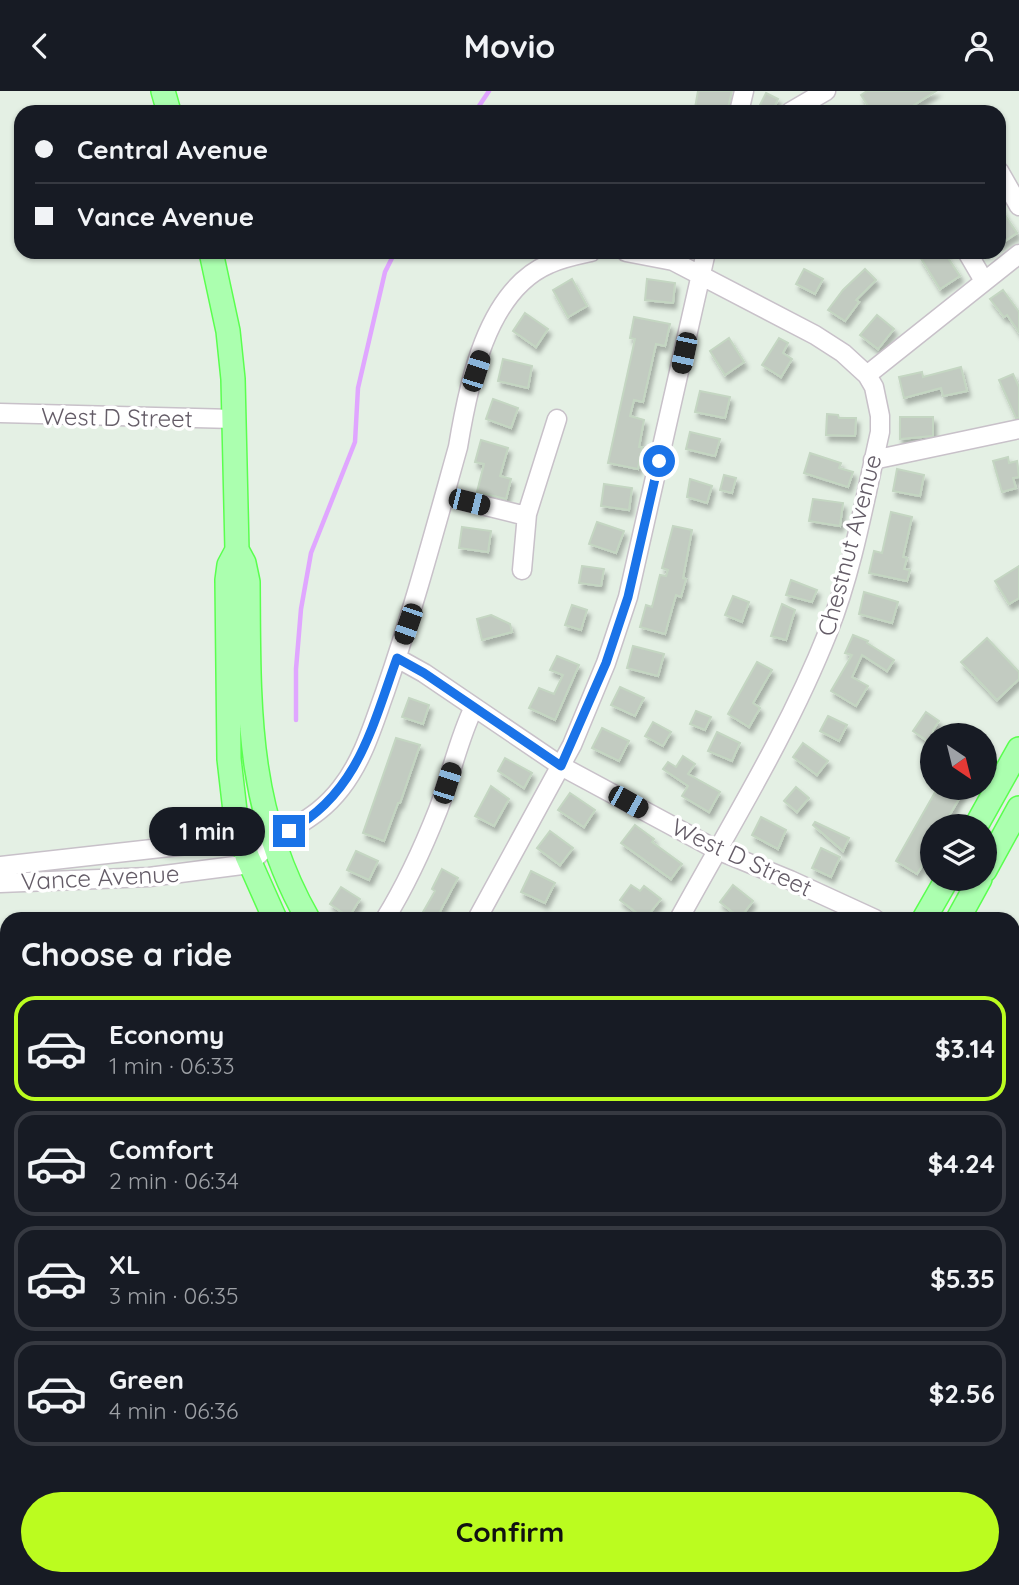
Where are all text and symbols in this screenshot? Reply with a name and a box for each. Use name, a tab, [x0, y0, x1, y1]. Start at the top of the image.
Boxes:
text: Movio	[464, 26, 555, 66]
icon: back	[21, 27, 59, 65]
icon: person	[960, 27, 998, 65]
text: Central Avenue	[77, 133, 268, 166]
text: Vance Avenue	[77, 200, 254, 233]
car	[670, 330, 699, 376]
car	[460, 348, 493, 394]
street label: West D Street	[41, 401, 193, 433]
route start	[643, 445, 675, 477]
street label: Chestnut Avenue	[810, 451, 888, 639]
car	[447, 487, 492, 517]
car	[392, 601, 425, 647]
north arrow	[920, 723, 998, 800]
map controls	[920, 723, 997, 891]
car	[431, 760, 464, 806]
car	[605, 783, 652, 821]
callout: 1 min	[149, 807, 264, 855]
street label: West D Street	[667, 811, 817, 903]
button: layers	[920, 814, 997, 891]
route end	[273, 815, 305, 847]
text: 1 min	[179, 817, 235, 846]
street label: Vance Avenue	[20, 858, 180, 896]
text: Choose a ride	[21, 934, 233, 974]
icon: car	[25, 1017, 88, 1080]
text: Economy	[109, 1018, 224, 1051]
text: $3.14	[935, 1032, 995, 1065]
text: 1 min · 06:33	[109, 1051, 235, 1080]
icon: car	[25, 1132, 88, 1195]
text: Comfort	[109, 1133, 214, 1166]
text: $4.24	[928, 1147, 995, 1180]
text: 2 min · 06:34	[109, 1166, 239, 1195]
icon: car	[25, 1247, 88, 1310]
text: XL	[109, 1248, 141, 1281]
text: $5.35	[930, 1262, 995, 1295]
text: 3 min · 06:35	[109, 1281, 239, 1310]
icon: car	[25, 1362, 88, 1425]
text: Green	[109, 1363, 184, 1396]
text: $2.56	[929, 1377, 995, 1410]
text: 4 min · 06:36	[109, 1396, 238, 1425]
button: Confirm	[21, 1492, 999, 1572]

